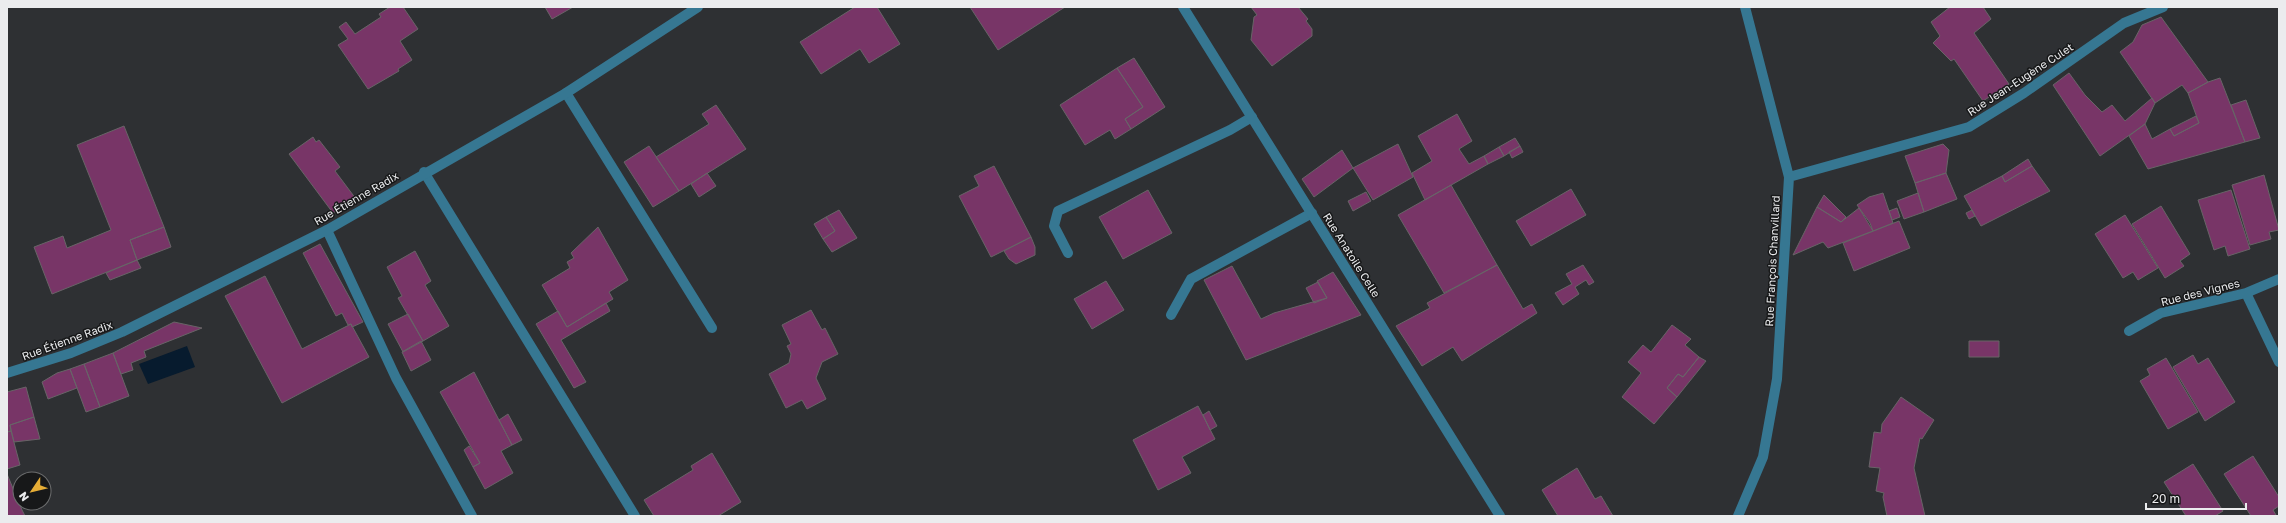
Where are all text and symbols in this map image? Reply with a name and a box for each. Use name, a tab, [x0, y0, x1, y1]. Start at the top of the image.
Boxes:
street label: Rue Jean-Eugène Culet	[1965, 40, 2075, 118]
street label: Rue Étienne Radix	[311, 168, 401, 228]
street label: Rue François Chanvillard	[1762, 195, 1782, 327]
street label: Rue Anatoile Celle	[1321, 210, 1383, 300]
street label: Rue des Vignes	[2159, 276, 2241, 308]
street label: Rue Étienne Radix	[20, 318, 114, 362]
north arrow	[12, 471, 52, 511]
scale bar	[2146, 485, 2246, 511]
text: N	[16, 490, 31, 504]
text: 20 m	[2152, 491, 2180, 506]

